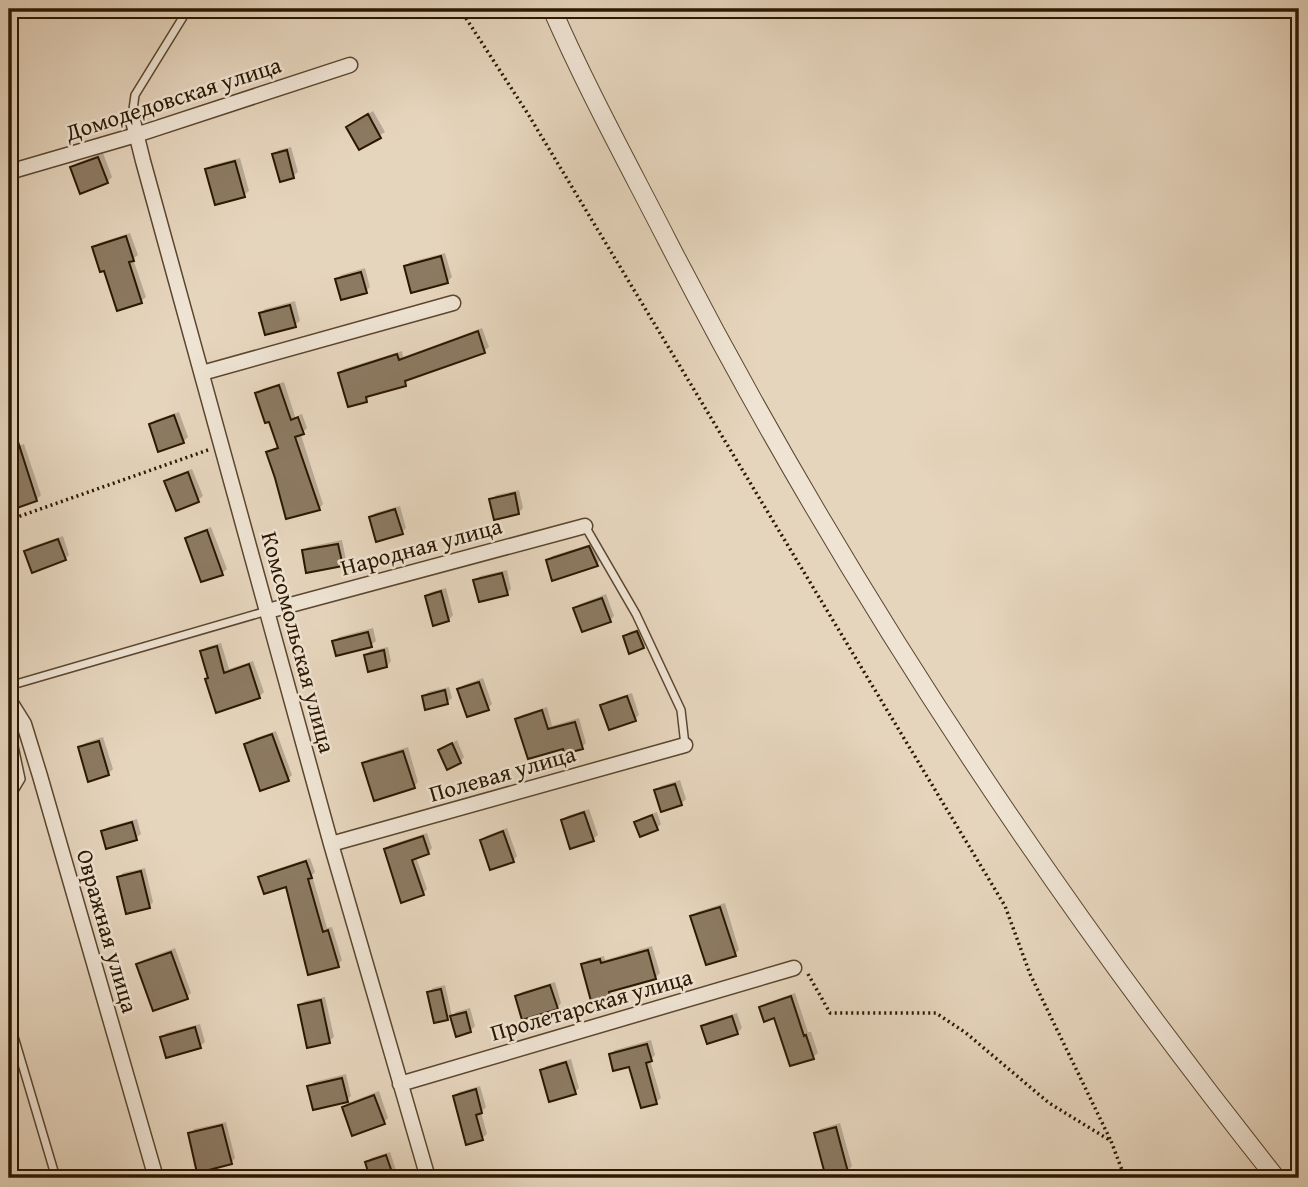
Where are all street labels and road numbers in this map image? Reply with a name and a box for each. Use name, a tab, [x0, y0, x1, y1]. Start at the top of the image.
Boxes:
street label: Домодедовская улица	[60, 47, 285, 149]
street label: Народная улица	[337, 509, 505, 583]
street label: Комсомольская улица	[254, 528, 344, 756]
street label: Полевая улица	[425, 736, 579, 810]
street label: Овражная улица	[69, 845, 147, 1017]
street label: Пролетарская улица	[486, 959, 696, 1049]

